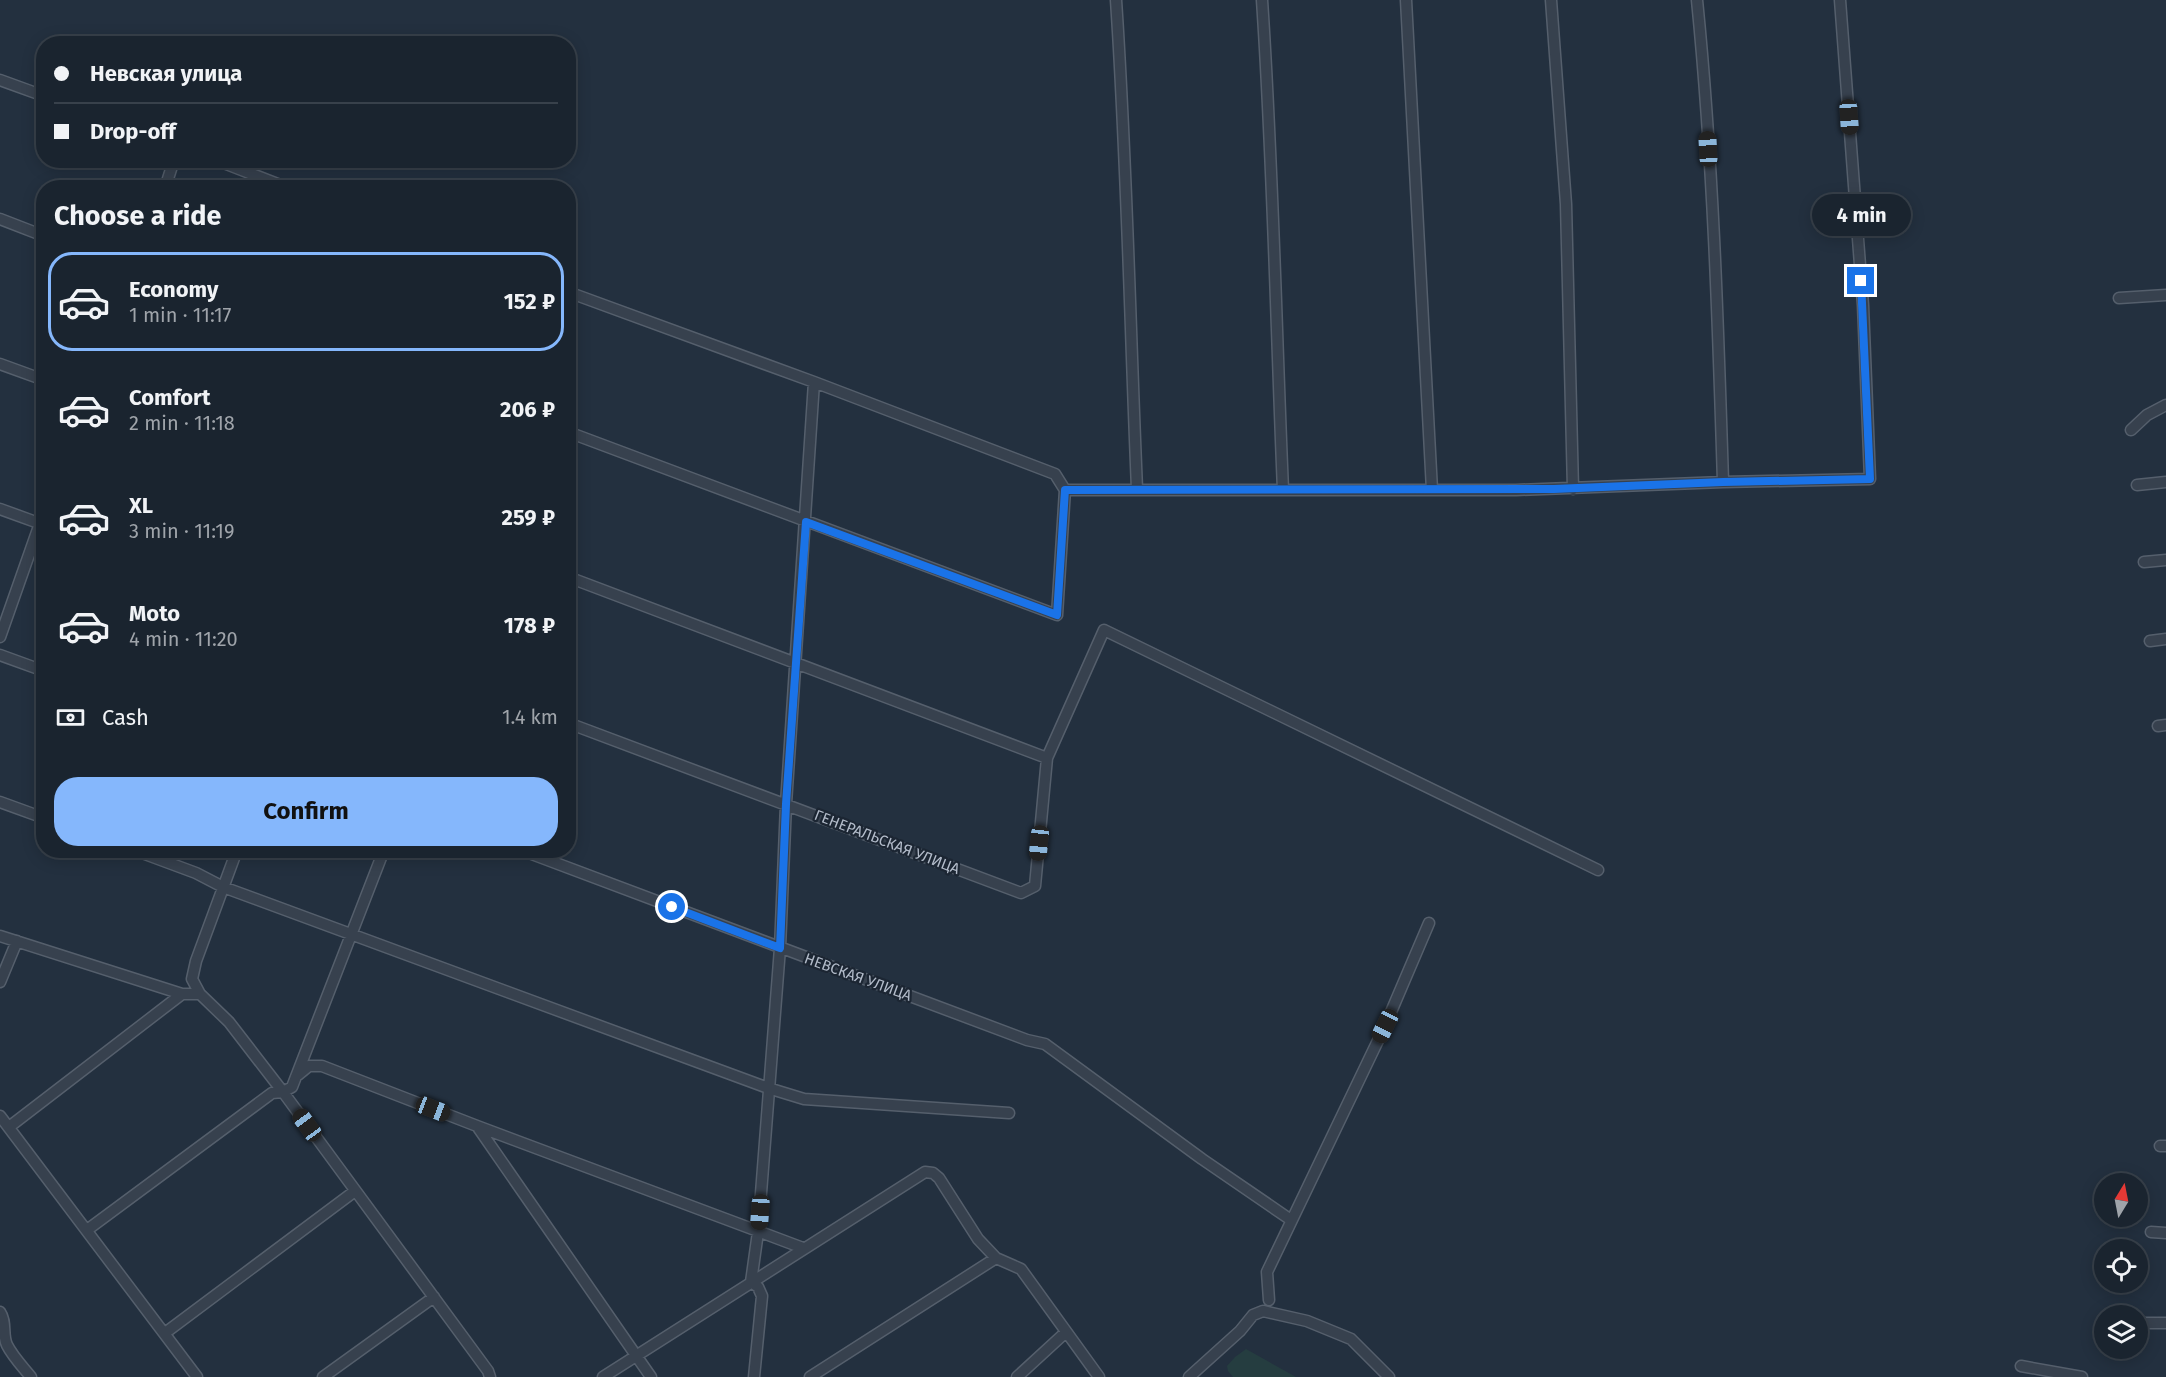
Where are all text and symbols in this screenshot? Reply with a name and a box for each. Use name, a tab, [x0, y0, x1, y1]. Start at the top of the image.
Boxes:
text: Невская улица	[90, 60, 242, 87]
car	[1839, 98, 1859, 136]
text: Drop-off	[90, 118, 176, 145]
car	[1698, 131, 1718, 167]
callout: 4 min	[1812, 194, 1910, 236]
text: Choose a ride	[54, 200, 221, 232]
text: 4 min	[1836, 203, 1887, 227]
route end	[1847, 267, 1874, 294]
icon: car	[57, 275, 111, 329]
text: Economy	[129, 276, 218, 303]
text: 152 ₽	[504, 288, 555, 315]
text: 1 min · 11:17	[129, 303, 231, 327]
icon: car	[57, 383, 111, 437]
text: Comfort	[129, 384, 210, 411]
text: 206 ₽	[500, 396, 555, 423]
text: 2 min · 11:18	[129, 411, 235, 435]
icon: car	[57, 491, 111, 545]
text: XL	[129, 492, 153, 519]
text: 259 ₽	[502, 504, 555, 531]
text: 3 min · 11:19	[129, 519, 234, 543]
icon: car	[57, 599, 111, 653]
text: Moto	[129, 600, 180, 627]
text: 178 ₽	[504, 612, 555, 639]
text: 4 min · 11:20	[129, 627, 238, 651]
icon: cash	[54, 701, 87, 734]
text: Cash	[102, 704, 149, 731]
text: 1.4 km	[502, 705, 558, 729]
button: Confirm	[54, 777, 558, 846]
street label: ГЕНЕРАЛЬСКАЯ УЛИЦА	[812, 806, 963, 878]
car	[1028, 824, 1050, 862]
route start	[658, 893, 685, 920]
street label: НЕВСКАЯ УЛИЦА	[802, 949, 914, 1005]
car	[1369, 1006, 1401, 1046]
car	[413, 1094, 453, 1124]
car	[289, 1105, 325, 1145]
north arrow	[2094, 1173, 2148, 1227]
map controls	[2094, 1173, 2148, 1359]
car	[750, 1193, 770, 1231]
button: locate	[2094, 1239, 2148, 1293]
button: layers	[2094, 1305, 2148, 1359]

